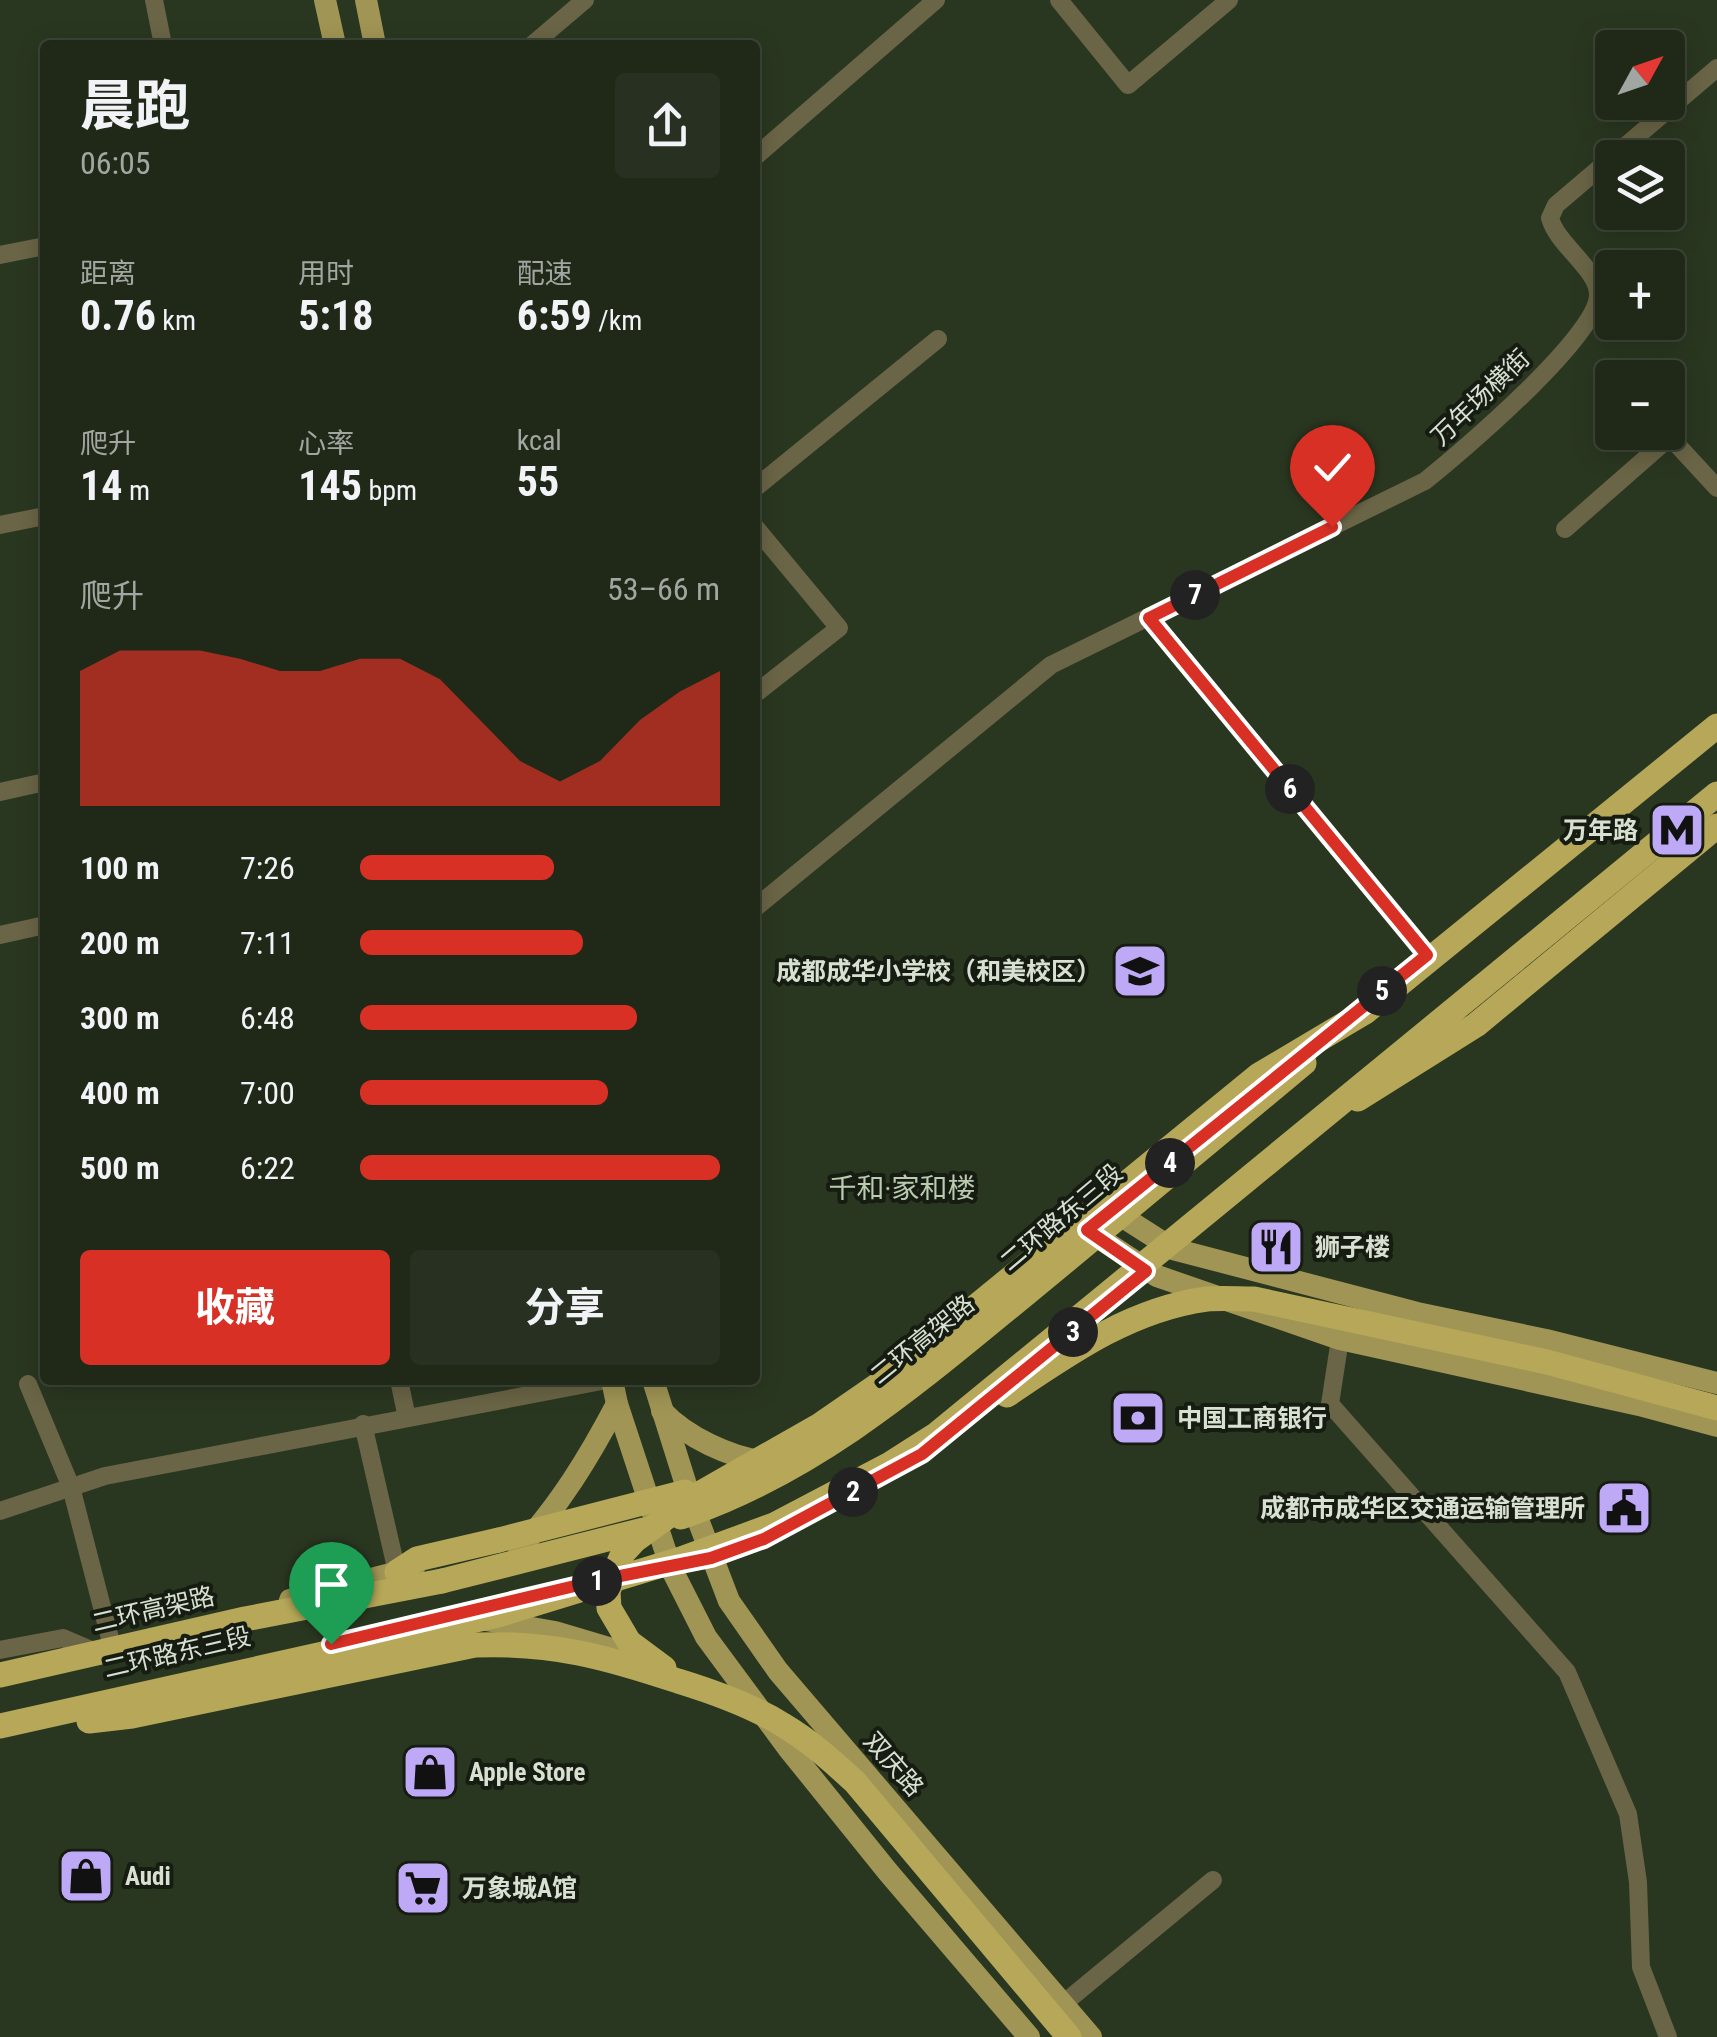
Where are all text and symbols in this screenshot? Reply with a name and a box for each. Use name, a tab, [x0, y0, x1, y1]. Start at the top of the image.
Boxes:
north arrow	[1595, 30, 1685, 120]
map controls	[1595, 30, 1685, 450]
button: share	[615, 73, 720, 178]
text: 晨跑	[80, 74, 190, 138]
button: layers	[1595, 140, 1685, 230]
text: 06:05	[80, 144, 151, 182]
button: +	[1595, 250, 1685, 340]
text: 距离	[80, 257, 136, 290]
text: 用时	[298, 257, 354, 290]
text: 配速	[517, 257, 573, 290]
text: 0.76	[80, 291, 156, 340]
text: 5:18	[298, 291, 374, 340]
text: 6:59	[517, 291, 592, 340]
text: km	[156, 304, 196, 337]
text: /km	[592, 304, 642, 337]
street label: 万年场横街	[1425, 344, 1535, 451]
button: −	[1595, 360, 1685, 450]
text: kcal	[517, 424, 562, 457]
pin	[1290, 425, 1375, 528]
text: 爬升	[80, 427, 136, 460]
text: 心率	[298, 427, 354, 460]
icon: check	[1305, 440, 1360, 495]
text: 55	[517, 457, 559, 506]
text: 14	[80, 461, 122, 510]
text: 145	[298, 461, 362, 510]
text: m	[122, 474, 150, 507]
text: bpm	[362, 474, 417, 507]
text: 53–66 m	[607, 570, 720, 608]
pin: 7	[1170, 570, 1220, 620]
text: 爬升	[80, 577, 144, 615]
text: 7	[1188, 578, 1202, 611]
pin: 6	[1265, 764, 1315, 814]
text: 6	[1283, 772, 1297, 805]
metro station icon: 万年路	[1647, 800, 1707, 860]
place label: 万年路	[1563, 816, 1638, 845]
text: 100 m	[80, 849, 160, 887]
text: 7:26	[240, 849, 295, 887]
text: 200 m	[80, 924, 160, 962]
text: 7:11	[240, 924, 295, 962]
school or university icon: 成都成华小学校（和美校区）	[1110, 941, 1170, 1001]
place label: 成都成华小学校（和美校区）	[776, 957, 1101, 986]
pin: 5	[1357, 966, 1407, 1016]
text: 5	[1375, 974, 1389, 1007]
text: 300 m	[80, 999, 160, 1037]
text: 6:48	[240, 999, 295, 1037]
text: 400 m	[80, 1074, 160, 1112]
text: 7:00	[240, 1074, 295, 1112]
pin: 4	[1145, 1138, 1195, 1188]
text: 4	[1163, 1146, 1177, 1179]
text: 500 m	[80, 1149, 160, 1187]
text: 6:22	[240, 1149, 295, 1187]
street label: 二环路东三段	[995, 1158, 1128, 1277]
district label: 千和·家和楼	[829, 1172, 975, 1205]
restaurant icon: 狮子楼	[1246, 1217, 1306, 1277]
place label: 狮子楼	[1315, 1233, 1390, 1262]
button: 收藏	[80, 1250, 390, 1365]
button: 分享	[410, 1250, 720, 1365]
street label: 二环高架路	[865, 1289, 980, 1390]
pin: 3	[1048, 1307, 1098, 1357]
text: 3	[1066, 1315, 1080, 1348]
bank icon: 中国工商银行	[1108, 1388, 1168, 1448]
place label: 中国工商银行	[1177, 1404, 1327, 1433]
pin: 2	[828, 1467, 878, 1517]
text: 2	[846, 1475, 860, 1508]
public building icon: 成都市成华区交通运输管理所	[1594, 1478, 1654, 1538]
place label: 成都市成华区交通运输管理所	[1260, 1494, 1585, 1523]
pin	[289, 1542, 374, 1645]
pin: 1	[572, 1556, 622, 1606]
icon: arrive	[304, 1557, 359, 1612]
text: 1	[590, 1564, 604, 1597]
street label: 二环高架路	[89, 1581, 217, 1638]
street label: 二环路东三段	[101, 1621, 253, 1683]
street label: 双庆路	[858, 1727, 929, 1802]
shop icon: Apple Store	[400, 1742, 460, 1802]
place label: Apple Store	[469, 1758, 585, 1787]
shop icon: Audi	[56, 1846, 116, 1906]
supermarket icon: 万象城A馆	[393, 1858, 453, 1918]
place label: Audi	[125, 1862, 171, 1891]
place label: 万象城A馆	[462, 1874, 577, 1903]

